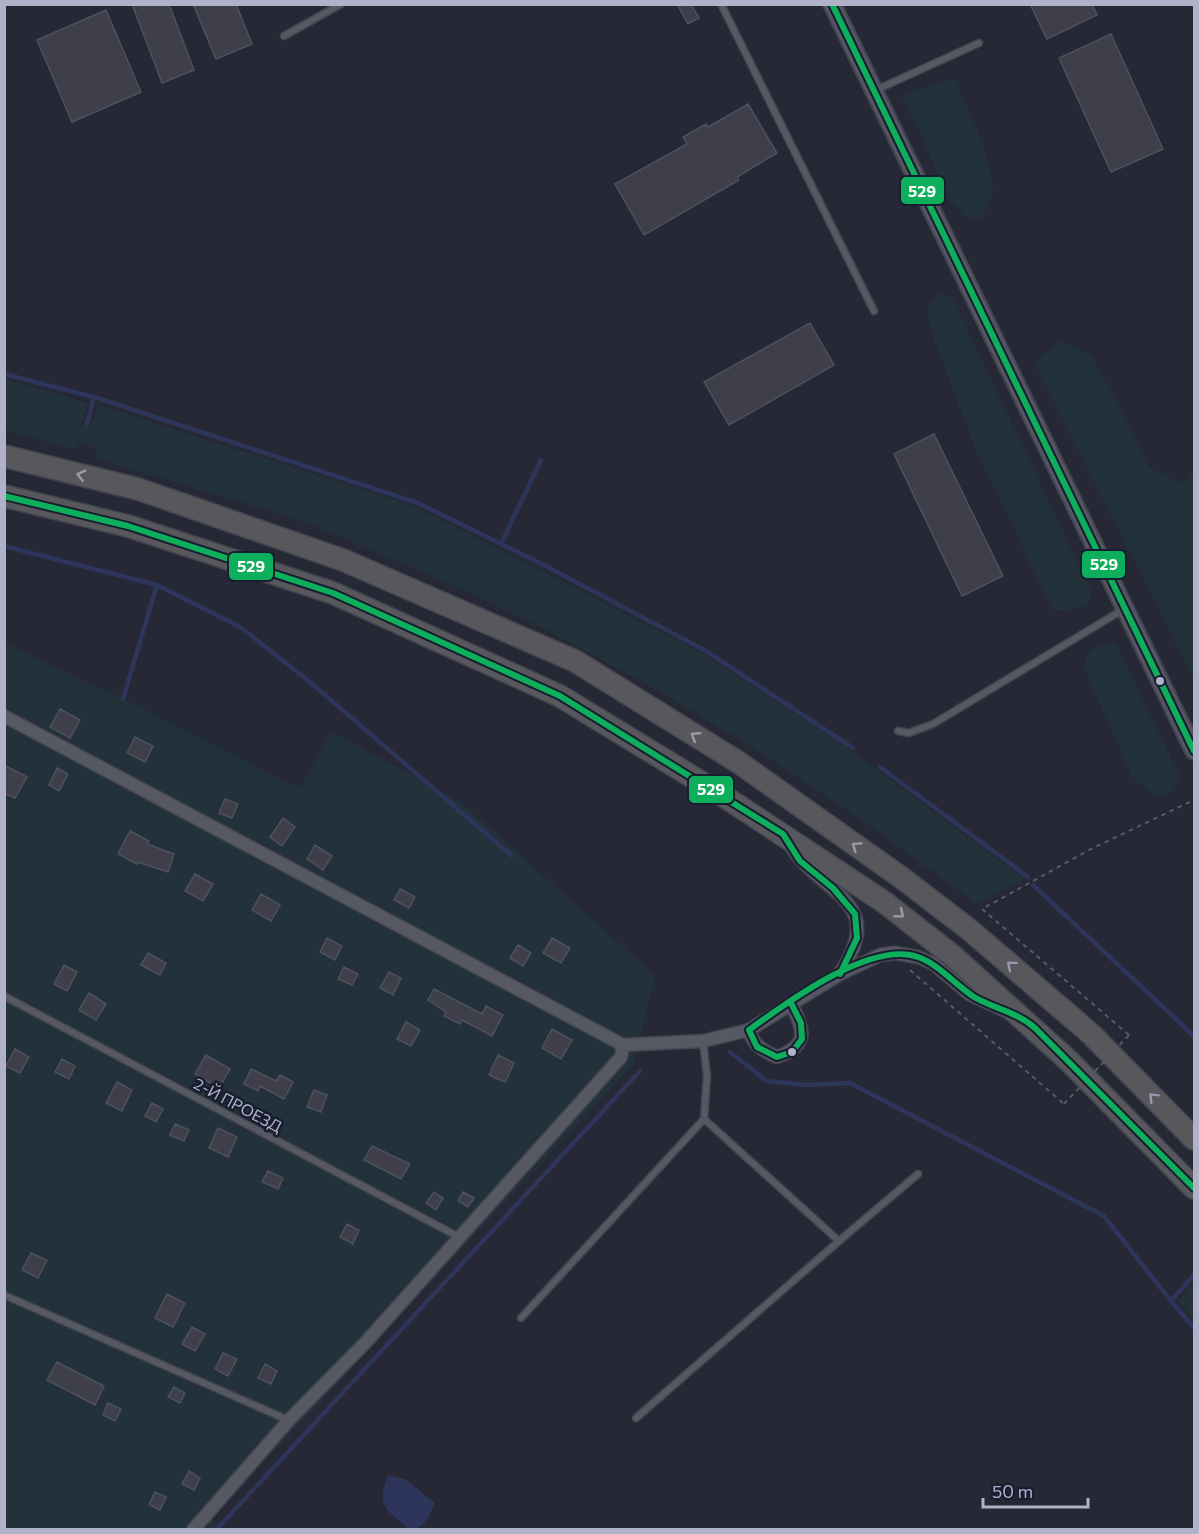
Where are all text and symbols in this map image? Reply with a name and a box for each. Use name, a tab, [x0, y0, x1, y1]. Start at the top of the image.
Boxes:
line badge: 529	[900, 176, 945, 205]
text: 529	[908, 181, 936, 200]
one-way arrow	[76, 469, 86, 482]
line badge: 529	[1081, 550, 1126, 579]
line badge: 529	[228, 552, 274, 581]
text: 529	[1090, 554, 1118, 573]
text: 529	[237, 556, 265, 575]
unlabelled marker	[1154, 675, 1166, 687]
one-way arrow	[691, 731, 701, 743]
line badge: 529	[688, 775, 734, 804]
text: 529	[697, 779, 725, 798]
one-way arrow	[852, 842, 863, 853]
one-way arrow	[894, 907, 905, 918]
one-way arrow	[1007, 961, 1018, 972]
unlabelled marker	[786, 1046, 798, 1058]
street label: 2-Й ПРОЕЗД	[191, 1073, 286, 1136]
one-way arrow	[1150, 1094, 1161, 1105]
scale bar	[983, 1471, 1088, 1509]
text: 50 m	[992, 1480, 1033, 1502]

